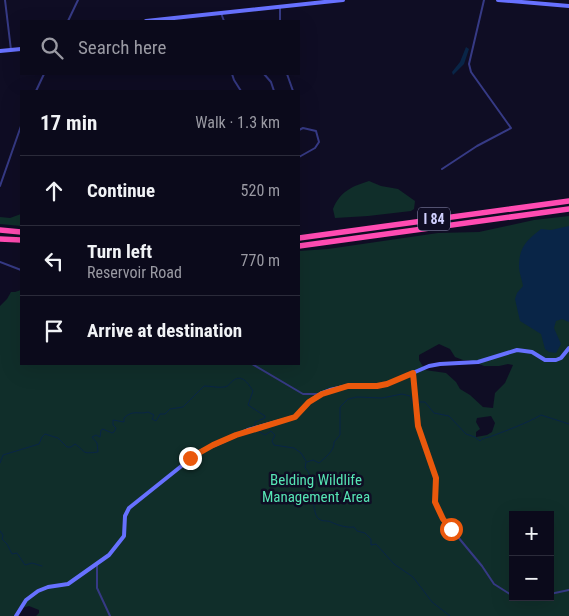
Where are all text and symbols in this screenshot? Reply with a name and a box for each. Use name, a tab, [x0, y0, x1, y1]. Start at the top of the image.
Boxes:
search box	[20, 20, 300, 75]
icon: search	[38, 34, 66, 62]
text: Search here	[78, 36, 166, 59]
text: 17 min	[40, 111, 97, 135]
text: Walk · 1.3 km	[195, 113, 280, 132]
icon: ahead	[40, 177, 68, 205]
text: Continue	[87, 179, 155, 202]
text: 520 m	[241, 181, 280, 200]
road number: I 84	[418, 208, 450, 230]
text: Turn left	[87, 240, 152, 263]
icon: left	[40, 247, 68, 275]
text: 770 m	[241, 251, 280, 270]
text: Reservoir Road	[87, 263, 182, 282]
icon: arrive	[40, 317, 68, 345]
text: Arrive at destination	[87, 319, 242, 342]
route end	[179, 447, 202, 470]
park label: Belding Wildlife Management Area	[262, 471, 370, 506]
map controls	[509, 511, 554, 601]
button: +	[509, 511, 554, 556]
route start	[440, 518, 463, 541]
button: −	[509, 556, 554, 601]

